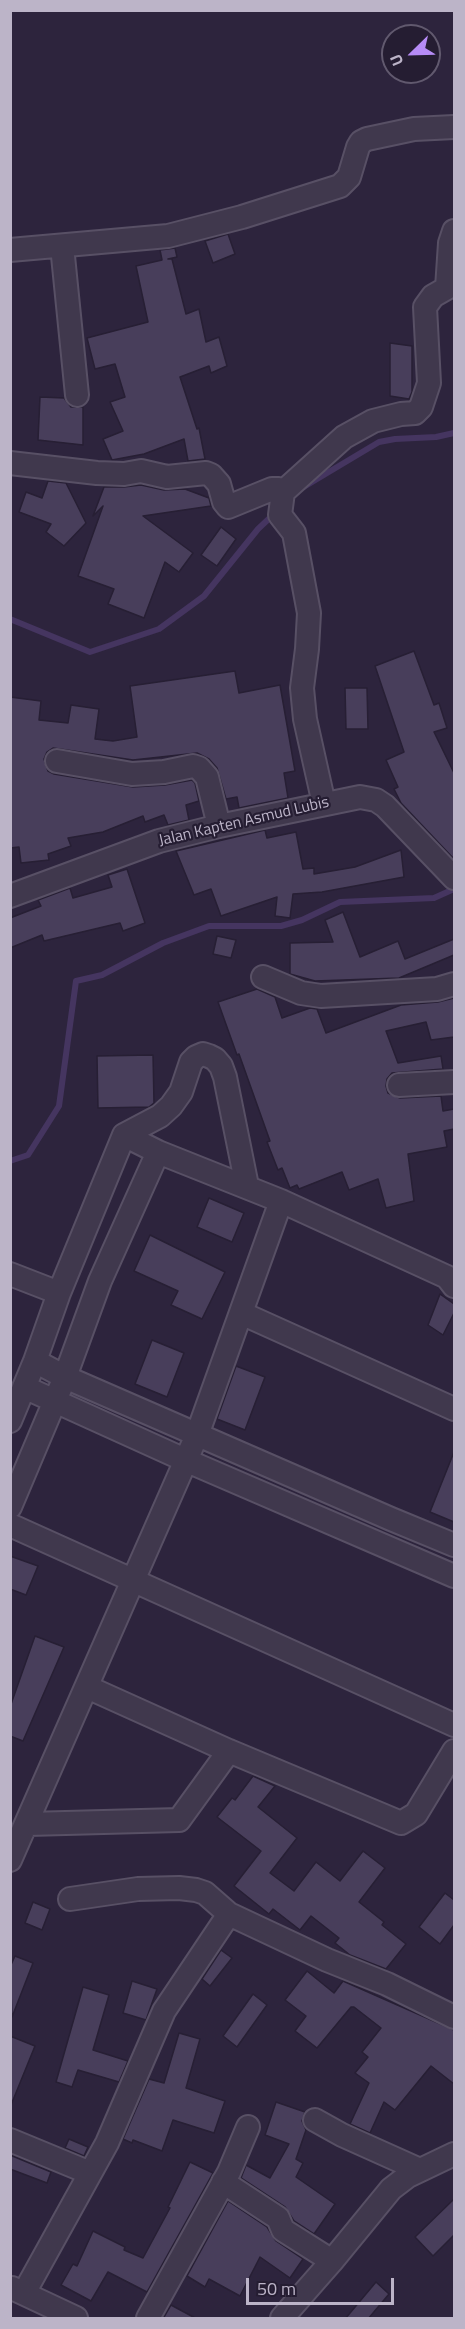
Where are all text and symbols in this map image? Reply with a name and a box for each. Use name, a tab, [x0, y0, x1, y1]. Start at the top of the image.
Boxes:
north arrow	[381, 24, 441, 84]
text: U	[383, 51, 409, 70]
street label: Jalan Kapten Asmud Lubis	[157, 793, 331, 851]
scale bar	[249, 2266, 398, 2304]
text: 50 m	[257, 2275, 296, 2302]

